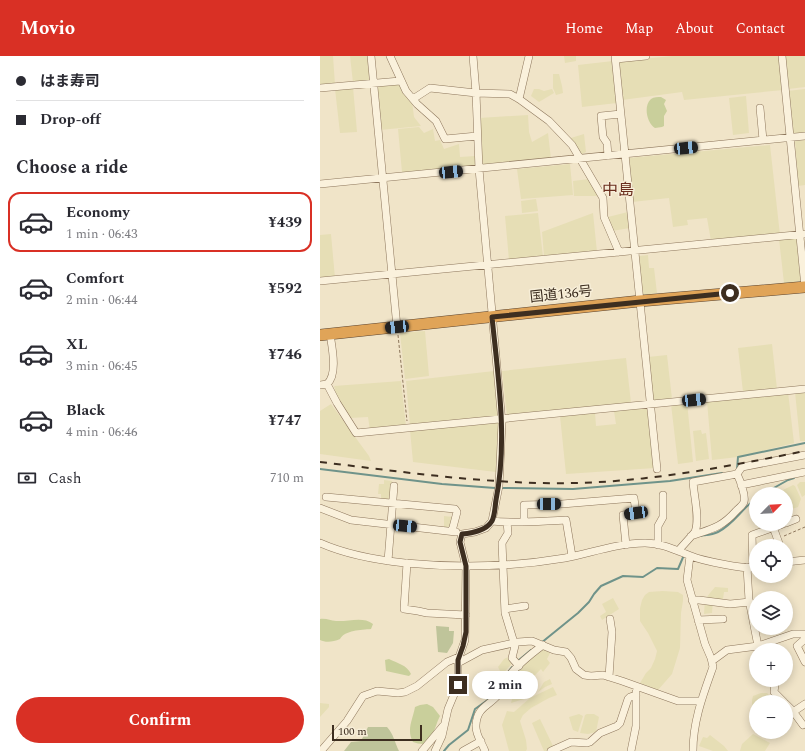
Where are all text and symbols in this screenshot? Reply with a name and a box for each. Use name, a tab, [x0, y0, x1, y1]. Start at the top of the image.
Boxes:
text: Movio	[20, 14, 75, 43]
text: Home	[565, 18, 603, 39]
text: Map	[625, 18, 653, 39]
text: About	[675, 18, 714, 39]
text: Contact	[736, 18, 785, 39]
text: はま寿司	[40, 70, 100, 93]
text: Drop-off	[40, 108, 101, 131]
car	[673, 141, 699, 155]
text: Choose a ride	[16, 154, 128, 181]
car	[438, 165, 464, 179]
district label: 中島	[602, 178, 634, 202]
text: Economy	[66, 201, 130, 224]
icon: car	[18, 204, 54, 240]
text: ¥439	[268, 211, 302, 234]
text: 1 min · 06:43	[66, 224, 138, 244]
text: Comfort	[66, 267, 124, 290]
icon: car	[18, 270, 54, 306]
text: ¥592	[268, 277, 302, 300]
street label: 国道136号	[529, 280, 593, 308]
route start	[721, 284, 739, 302]
text: 2 min · 06:44	[66, 290, 138, 310]
car	[384, 320, 410, 334]
text: XL	[66, 333, 87, 356]
icon: car	[18, 336, 54, 372]
text: ¥746	[268, 343, 302, 366]
text: 3 min · 06:45	[66, 356, 138, 376]
car	[681, 393, 707, 407]
text: Black	[66, 399, 105, 422]
icon: car	[18, 402, 54, 438]
text: ¥747	[268, 409, 302, 432]
text: 4 min · 06:46	[66, 422, 138, 442]
icon: cash	[16, 467, 38, 489]
text: Cash	[48, 467, 81, 490]
text: 710 m	[270, 468, 304, 488]
north arrow	[749, 487, 793, 531]
map controls	[749, 487, 793, 739]
car	[537, 498, 561, 510]
car	[623, 505, 649, 521]
car	[393, 519, 417, 533]
button: locate	[749, 539, 793, 583]
button: layers	[749, 591, 793, 635]
button: +	[749, 643, 793, 687]
callout: 2 min	[472, 671, 538, 699]
text: 2 min	[488, 675, 522, 695]
route end	[449, 676, 467, 694]
button: −	[749, 695, 793, 739]
button: Confirm	[16, 697, 304, 743]
scale bar	[332, 723, 422, 742]
text: 100 m	[338, 723, 367, 740]

